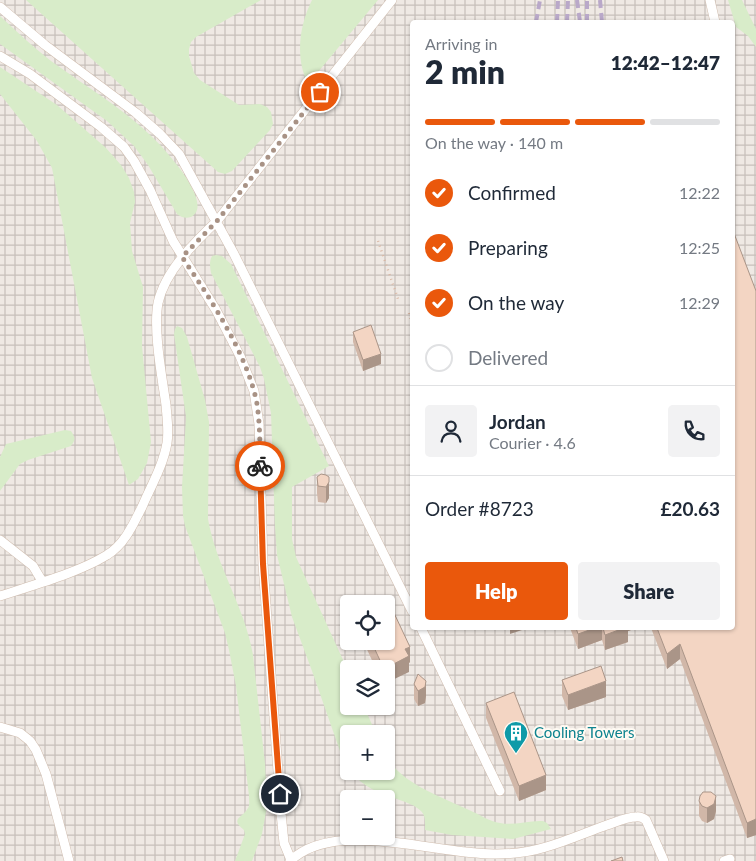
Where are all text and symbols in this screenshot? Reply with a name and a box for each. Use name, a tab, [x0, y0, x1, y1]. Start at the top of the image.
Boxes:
text: Arriving in	[425, 34, 498, 53]
text: 12:42–12:47	[611, 51, 720, 74]
text: 2 min	[425, 52, 505, 91]
pin	[299, 71, 341, 113]
icon: bag	[306, 78, 334, 106]
text: On the way · 140 m	[425, 133, 563, 152]
icon: check	[425, 179, 453, 207]
text: Confirmed	[468, 181, 556, 204]
text: 12:22	[679, 183, 720, 202]
icon: check	[425, 234, 453, 262]
text: Preparing	[468, 236, 548, 259]
text: 12:25	[679, 238, 720, 257]
icon: check	[425, 289, 453, 317]
text: On the way	[468, 291, 564, 314]
text: 12:29	[679, 293, 720, 312]
text: Delivered	[468, 346, 548, 369]
button: person	[425, 405, 477, 457]
button: phone	[668, 405, 720, 457]
text: Jordan	[489, 410, 546, 433]
text: Courier · 4.6	[489, 433, 576, 452]
courier	[235, 441, 285, 491]
icon: bike	[246, 452, 274, 480]
text: Order #8723	[425, 497, 534, 520]
text: £20.63	[660, 497, 720, 520]
button: Help	[425, 562, 568, 620]
button: Share	[578, 562, 720, 620]
map controls	[340, 595, 395, 845]
button: locate	[340, 595, 395, 650]
button: layers	[340, 660, 395, 715]
building icon: Cooling Towers	[503, 720, 529, 754]
place label: Cooling Towers	[534, 723, 635, 741]
button: +	[340, 725, 395, 780]
pin	[259, 773, 301, 815]
icon: home	[266, 780, 294, 808]
button: −	[340, 790, 395, 845]

